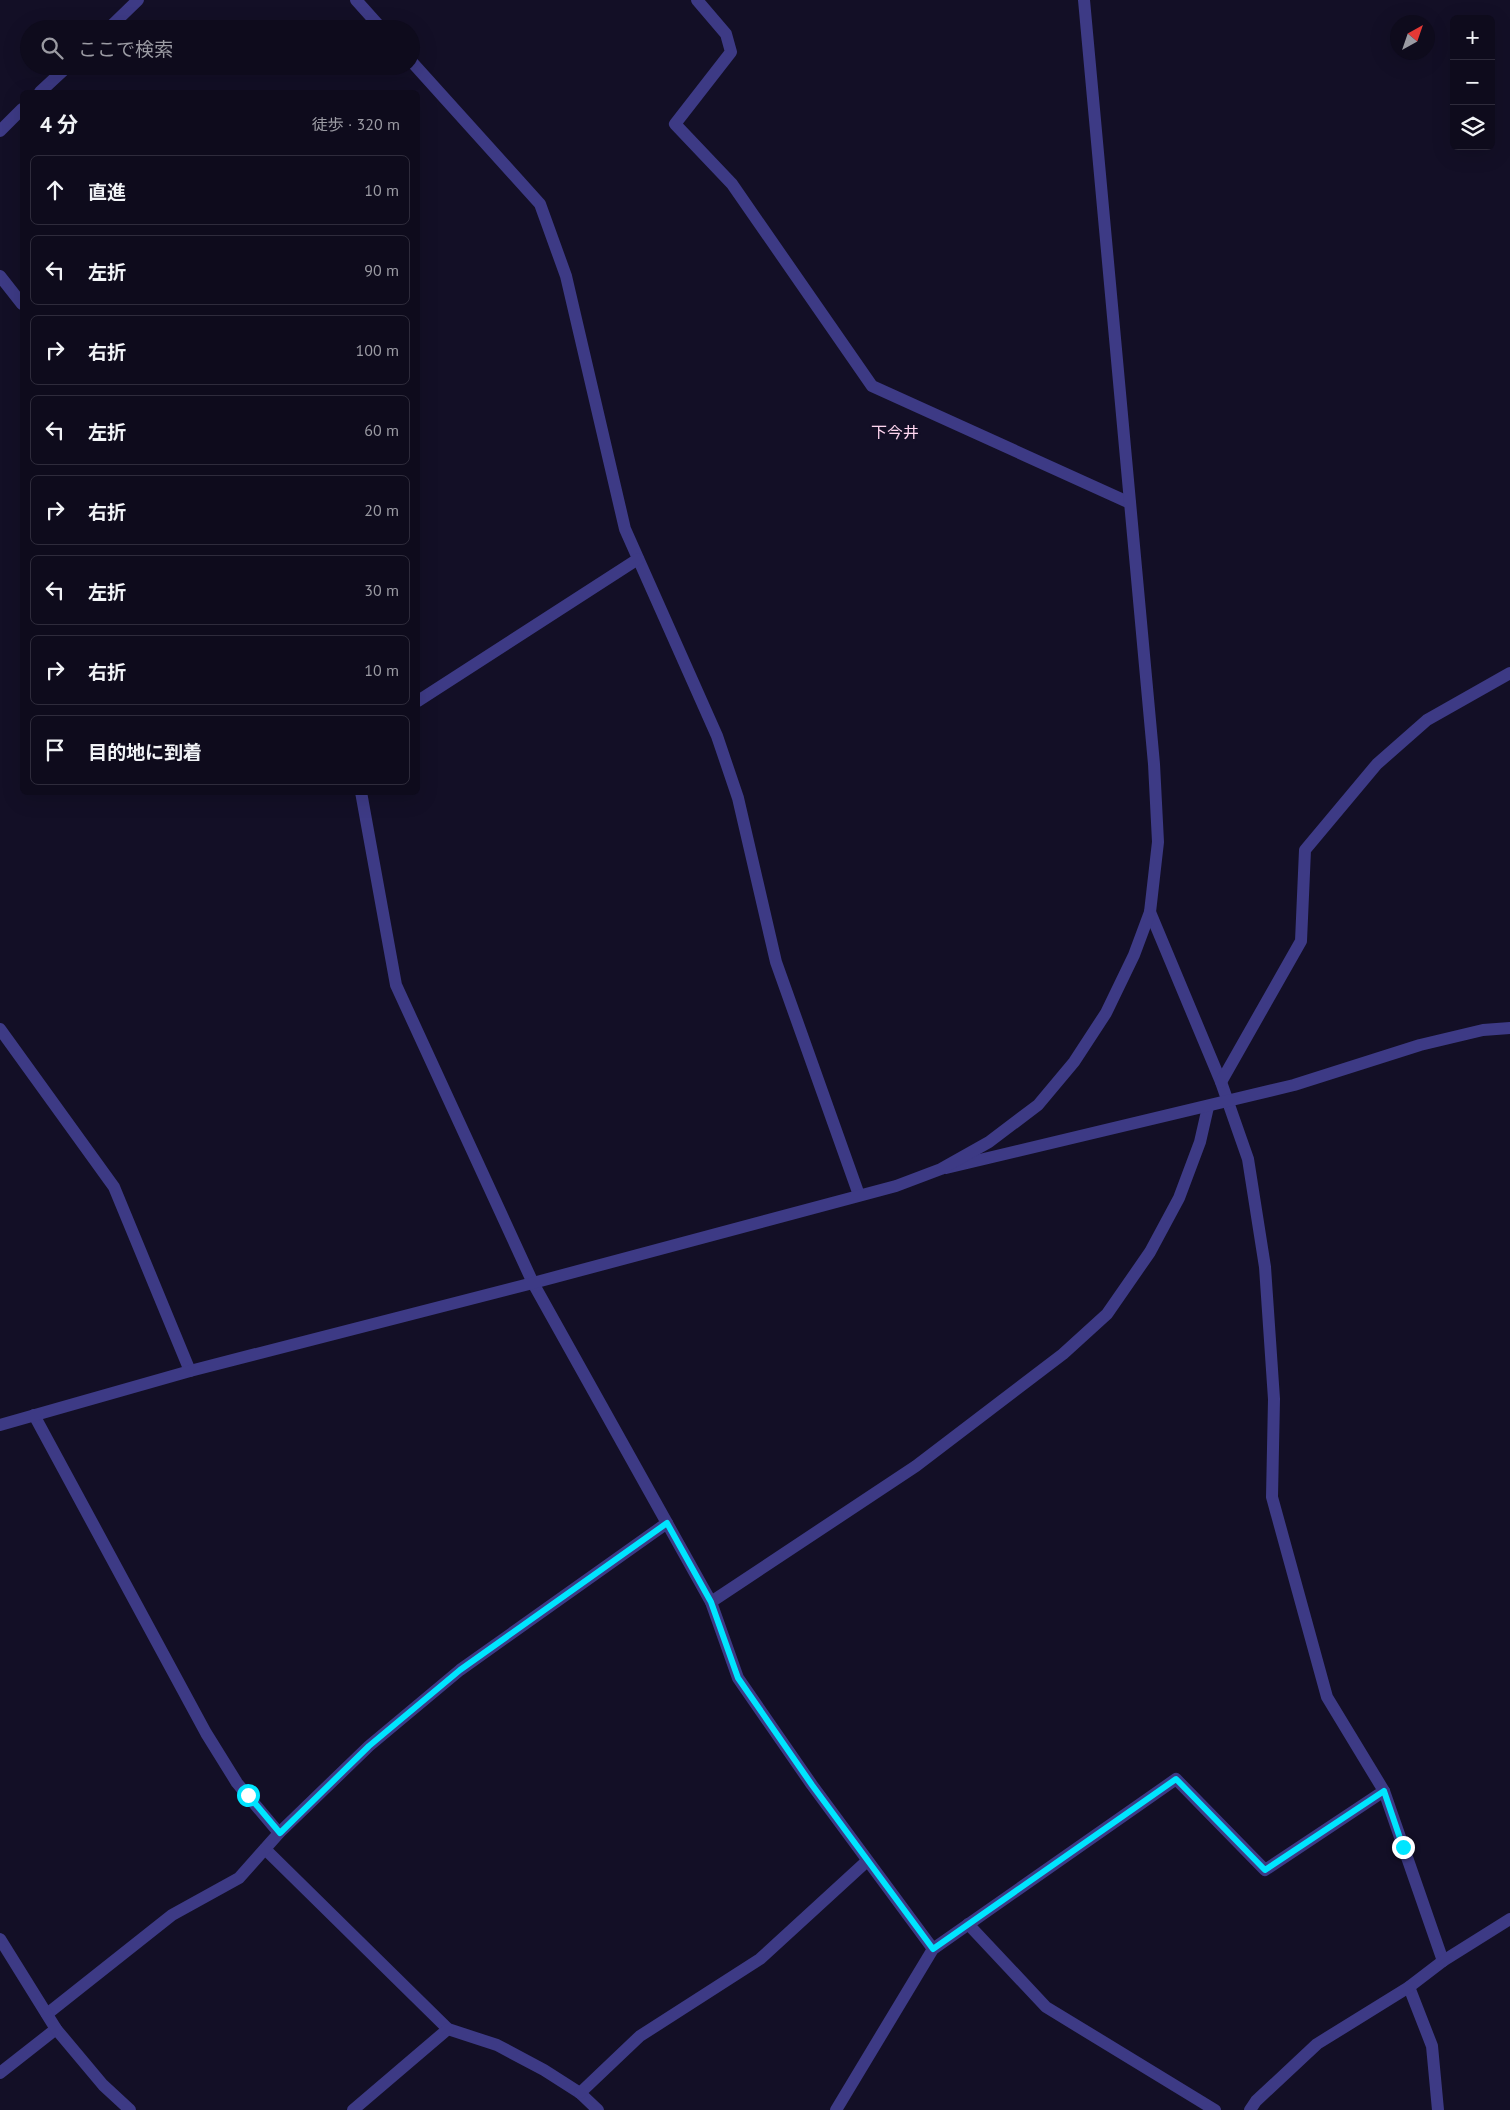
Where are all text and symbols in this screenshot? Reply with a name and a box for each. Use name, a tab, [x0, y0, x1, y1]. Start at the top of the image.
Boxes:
north arrow	[1390, 15, 1435, 60]
map controls	[1450, 15, 1495, 150]
button: +	[1450, 15, 1495, 60]
search box	[20, 20, 420, 75]
icon: search	[38, 34, 66, 62]
text: ここで検索	[78, 37, 173, 61]
button: −	[1450, 60, 1495, 105]
button: layers	[1450, 105, 1495, 150]
text: 4 分	[40, 111, 78, 138]
text: 徒歩 · 320 m	[312, 114, 400, 134]
icon: ahead	[41, 176, 69, 204]
text: 直進	[88, 180, 126, 204]
text: 10 m	[364, 180, 399, 200]
icon: left	[41, 256, 69, 284]
text: 左折	[88, 260, 126, 284]
text: 90 m	[364, 260, 399, 280]
icon: right	[41, 336, 69, 364]
text: 右折	[88, 340, 126, 364]
text: 100 m	[356, 340, 399, 360]
icon: left	[41, 416, 69, 444]
text: 左折	[88, 420, 126, 444]
text: 60 m	[364, 420, 399, 440]
district label: 下今井	[871, 422, 919, 442]
icon: right	[41, 496, 69, 524]
text: 右折	[88, 500, 126, 524]
text: 20 m	[364, 500, 399, 520]
icon: left	[41, 576, 69, 604]
text: 左折	[88, 580, 126, 604]
text: 30 m	[364, 580, 399, 600]
icon: right	[41, 656, 69, 684]
text: 右折	[88, 660, 126, 684]
text: 10 m	[364, 660, 399, 680]
icon: arrive	[41, 736, 69, 764]
text: 目的地に到着	[88, 740, 202, 764]
route start	[237, 1784, 260, 1807]
route end	[1392, 1836, 1415, 1859]

